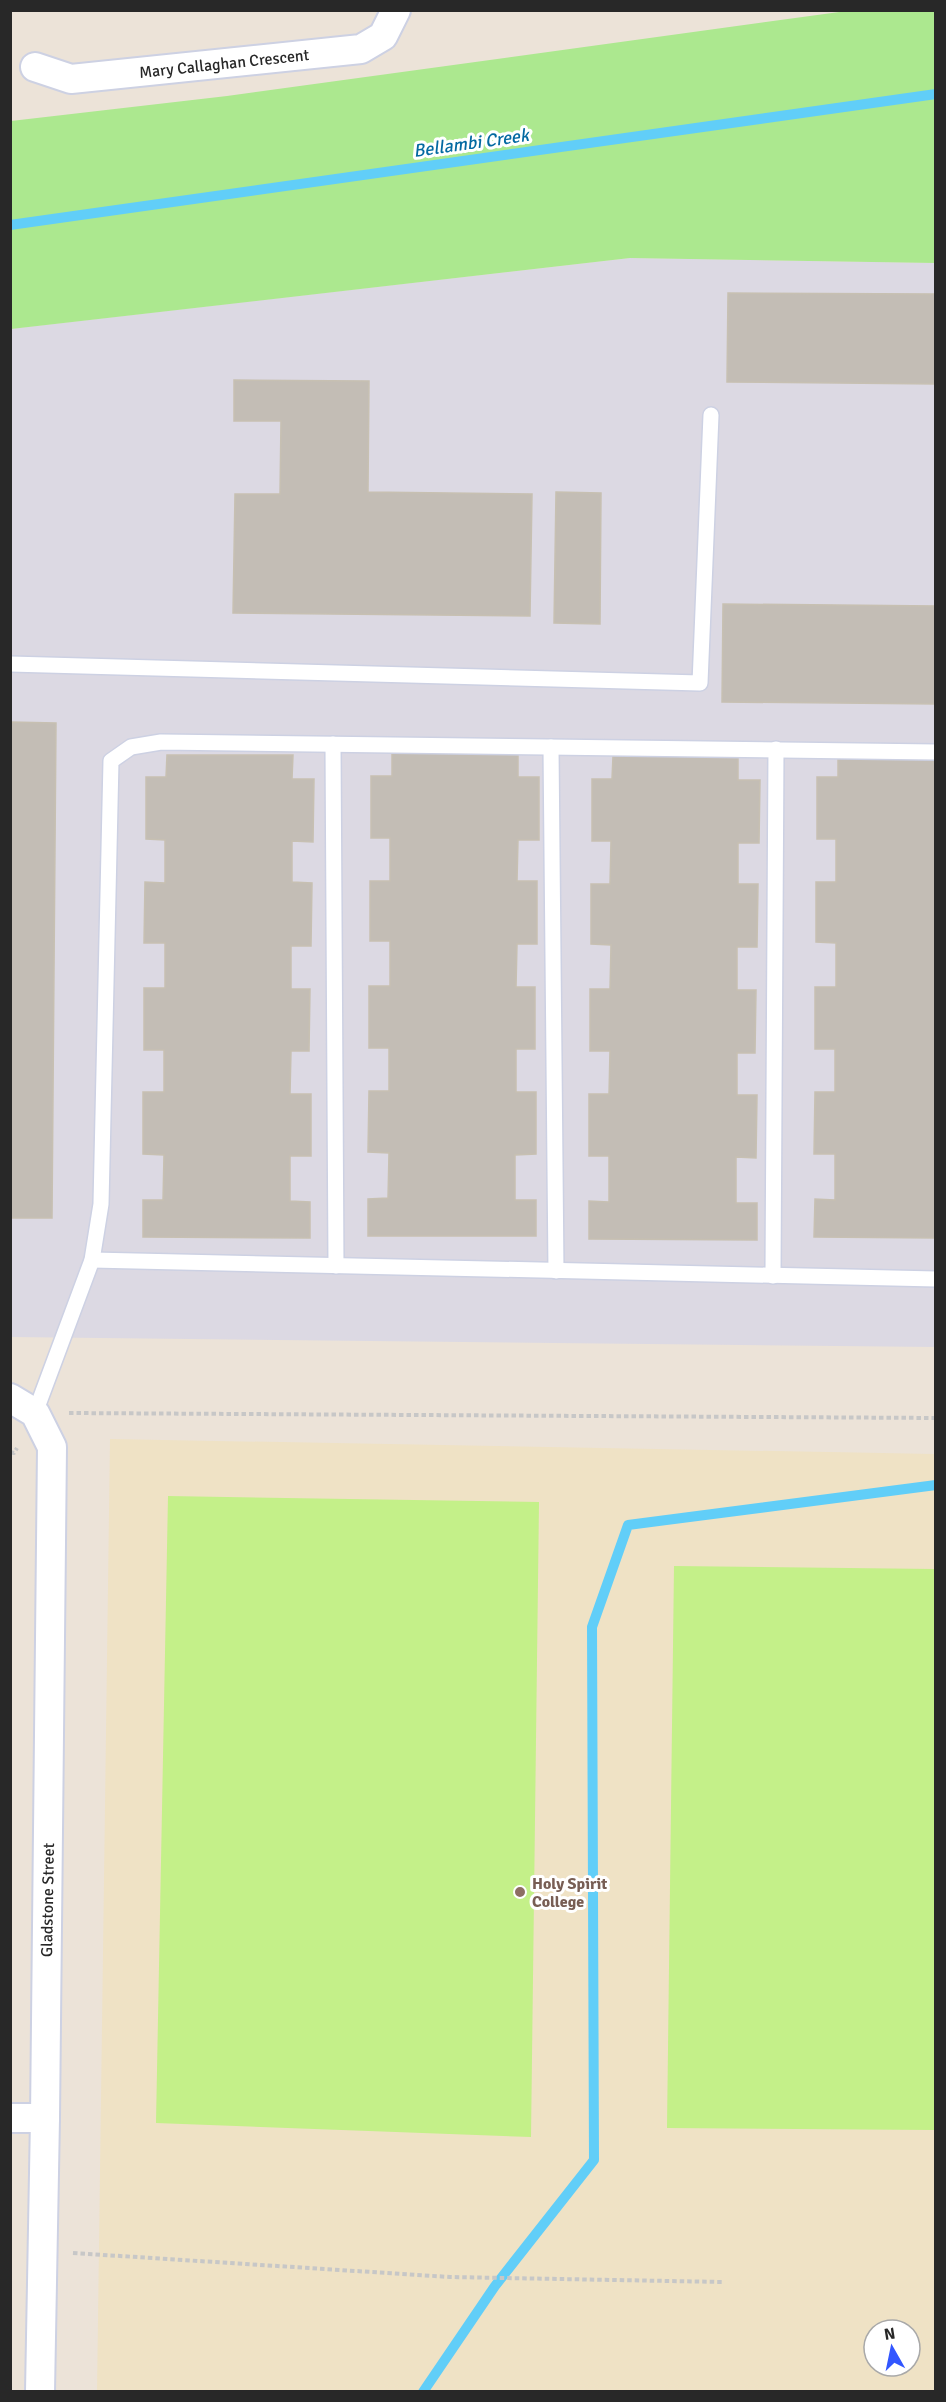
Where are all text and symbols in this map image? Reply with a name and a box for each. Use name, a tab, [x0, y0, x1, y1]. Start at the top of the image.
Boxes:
street label: Mary Callaghan Crescent	[138, 45, 311, 83]
water label: Bellambi Creek	[412, 124, 532, 162]
street label: Gladstone Street	[37, 1842, 59, 1957]
place label: Holy Spirit College	[532, 1874, 607, 1912]
marker: Holy Spirit College	[513, 1885, 527, 1899]
north arrow	[862, 2318, 922, 2378]
text: N	[883, 2323, 897, 2345]

